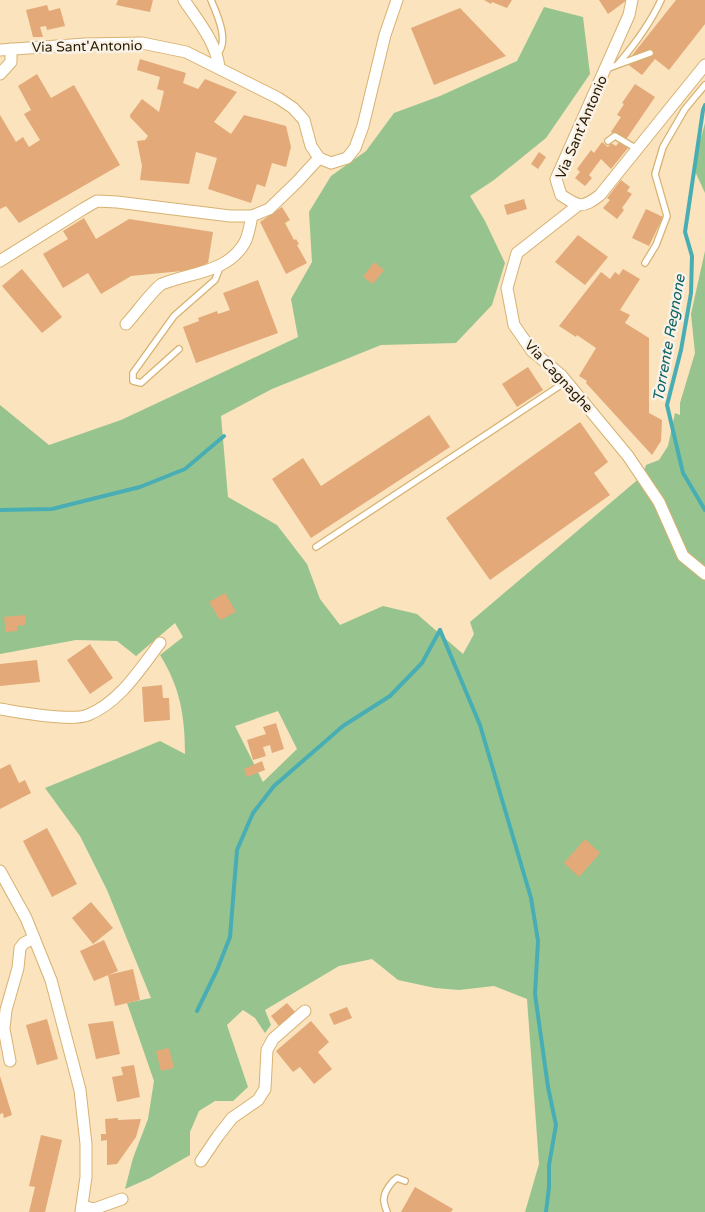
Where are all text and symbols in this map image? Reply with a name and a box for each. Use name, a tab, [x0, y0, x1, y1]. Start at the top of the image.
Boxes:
street label: Via Sant'Antonio	[31, 37, 143, 56]
street label: Via Sant'Antonio	[552, 73, 611, 182]
water label: Torrente Regnone	[649, 272, 689, 403]
street label: Via Cagnaghe	[521, 337, 597, 416]

